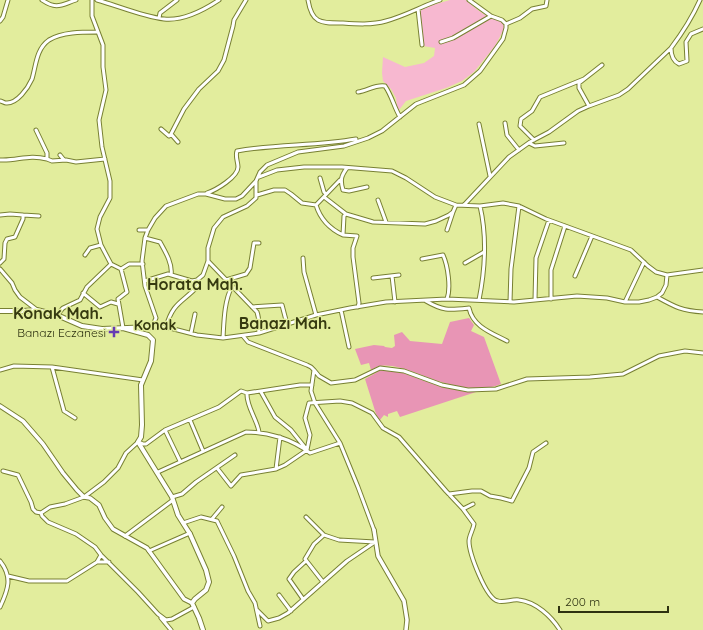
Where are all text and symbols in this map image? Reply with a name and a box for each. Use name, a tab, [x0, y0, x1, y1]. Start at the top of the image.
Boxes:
district label: Horata Mah.	[147, 274, 243, 294]
district label: Konak Mah.	[13, 303, 103, 323]
district label: Banazı Mah.	[239, 313, 331, 333]
district label: Konak	[134, 316, 176, 334]
place label: Banazı Eczanesi	[17, 325, 106, 340]
marker: Banazı Eczanesi	[109, 327, 119, 337]
scale bar	[559, 588, 668, 614]
text: 200 m	[565, 594, 600, 609]

